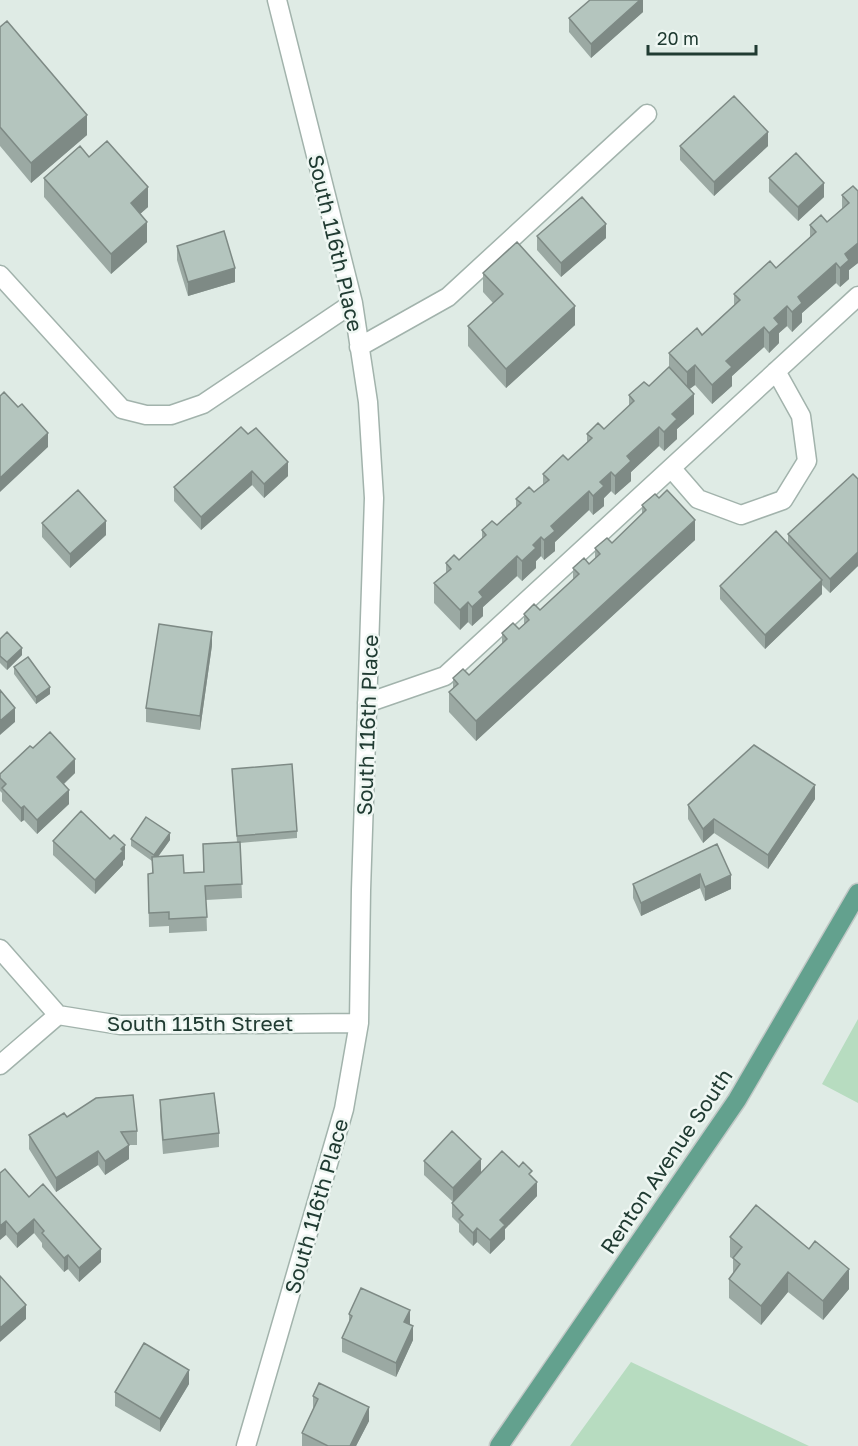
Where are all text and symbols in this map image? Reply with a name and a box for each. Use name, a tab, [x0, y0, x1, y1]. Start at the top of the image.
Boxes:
scale bar	[648, 18, 756, 56]
text: 20 m	[657, 27, 699, 49]
street label: South 116th Place	[303, 152, 369, 334]
street label: South 116th Place	[351, 634, 383, 816]
street label: South 115th Street	[107, 1010, 293, 1036]
street label: Renton Avenue South	[594, 1064, 738, 1258]
street label: South 116th Place	[279, 1115, 353, 1297]

